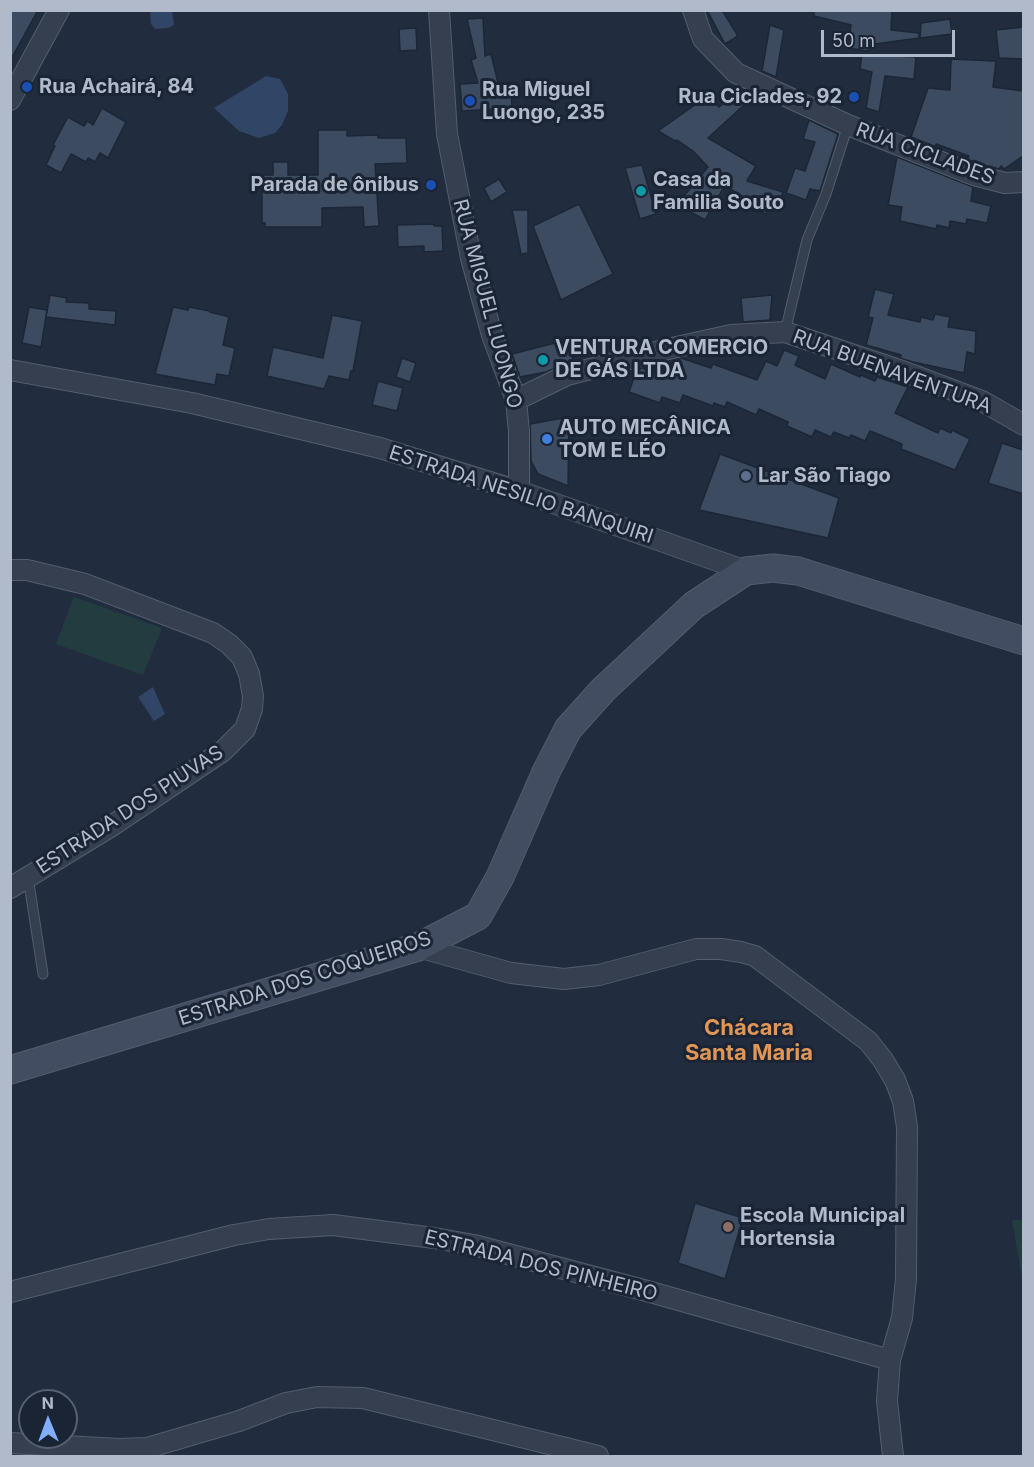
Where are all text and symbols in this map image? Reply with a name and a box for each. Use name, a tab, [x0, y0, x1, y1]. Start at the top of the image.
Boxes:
scale bar	[824, 18, 958, 56]
text: 50 m	[832, 30, 875, 51]
place label: Rua Achairá, 84	[39, 75, 194, 99]
place label: Rua Miguel Luongo, 235	[482, 78, 605, 125]
marker: Rua Achairá, 84	[20, 80, 34, 94]
place label: Rua Ciclades, 92	[678, 85, 842, 109]
marker: Rua Ciclades, 92	[847, 90, 861, 104]
marker: Rua Miguel Luongo, 235	[463, 94, 477, 108]
street label: RUA CICLADES	[852, 118, 998, 190]
place label: Casa da Familia Souto	[653, 168, 784, 215]
place label: Parada de ônibus	[251, 173, 419, 197]
marker: Parada de ônibus	[424, 178, 438, 192]
marker: Casa da Familia Souto	[634, 184, 648, 198]
street label: RUA MIGUEL LUONGO	[447, 197, 527, 411]
street label: RUA BUENAVENTURA	[789, 325, 995, 419]
place label: VENTURA COMERCIO DE GÁS LTDA	[555, 336, 768, 383]
marker: VENTURA COMERCIO DE GÁS LTDA	[536, 353, 550, 367]
place label: AUTO MECÂNICA TOM E LÉO	[559, 416, 731, 463]
marker: AUTO MECÂNICA TOM E LÉO	[540, 432, 554, 446]
street label: ESTRADA NESILIO BANQUIRI	[386, 441, 656, 549]
place label: Lar São Tiago	[758, 464, 891, 488]
marker: Lar São Tiago	[739, 469, 753, 483]
street label: ESTRADA DOS PIUVAS	[32, 741, 228, 879]
street label: ESTRADA DOS COQUEIROS	[176, 927, 434, 1031]
district label: Chácara Santa Maria	[685, 1015, 813, 1066]
place label: Escola Municipal Hortensia	[740, 1204, 905, 1251]
marker: Escola Municipal Hortensia	[721, 1220, 735, 1234]
street label: ESTRADA DOS PINHEIRO	[422, 1225, 660, 1307]
north arrow	[18, 1389, 78, 1449]
text: N	[41, 1393, 54, 1413]

